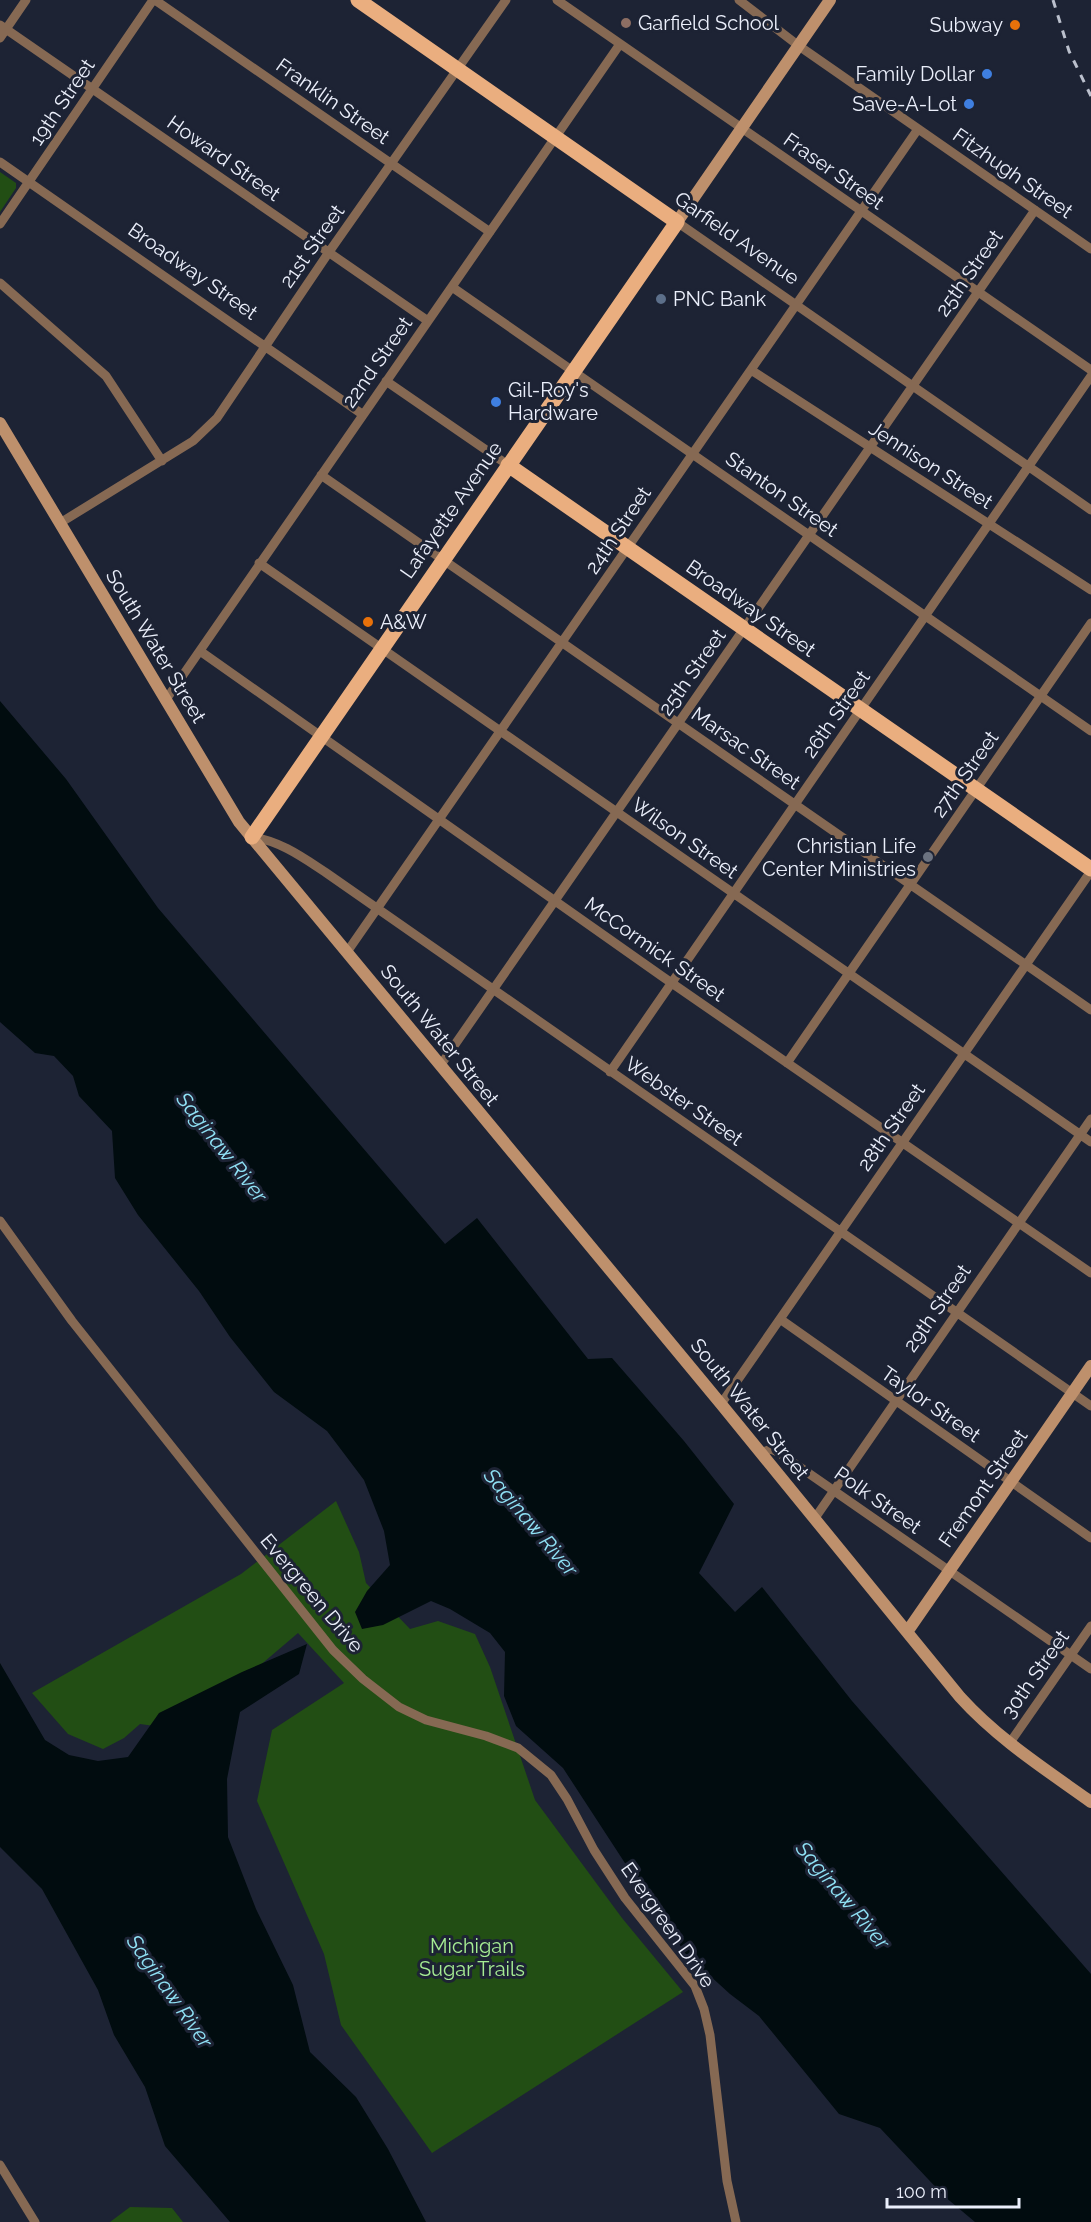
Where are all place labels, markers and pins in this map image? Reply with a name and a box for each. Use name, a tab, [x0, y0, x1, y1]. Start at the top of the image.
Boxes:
place label: Garfield School	[638, 11, 780, 35]
place label: Subway	[930, 13, 1003, 37]
marker: Garfield School	[619, 16, 633, 30]
marker: Subway	[1008, 18, 1022, 32]
place label: Family Dollar	[855, 62, 975, 86]
marker: Family Dollar	[980, 67, 994, 81]
place label: Save-A-Lot	[852, 92, 957, 116]
marker: Save-A-Lot	[962, 97, 976, 111]
place label: PNC Bank	[673, 287, 767, 311]
marker: PNC Bank	[654, 292, 668, 306]
place label: Gil-Roy's Hardware	[508, 378, 598, 425]
marker: Gil-Roy's Hardware	[489, 395, 503, 409]
place label: A&W	[380, 610, 427, 634]
marker: A&W	[361, 615, 375, 629]
place label: Christian Life Center Ministries	[762, 834, 916, 881]
marker: Christian Life Center Ministries	[921, 850, 935, 864]

